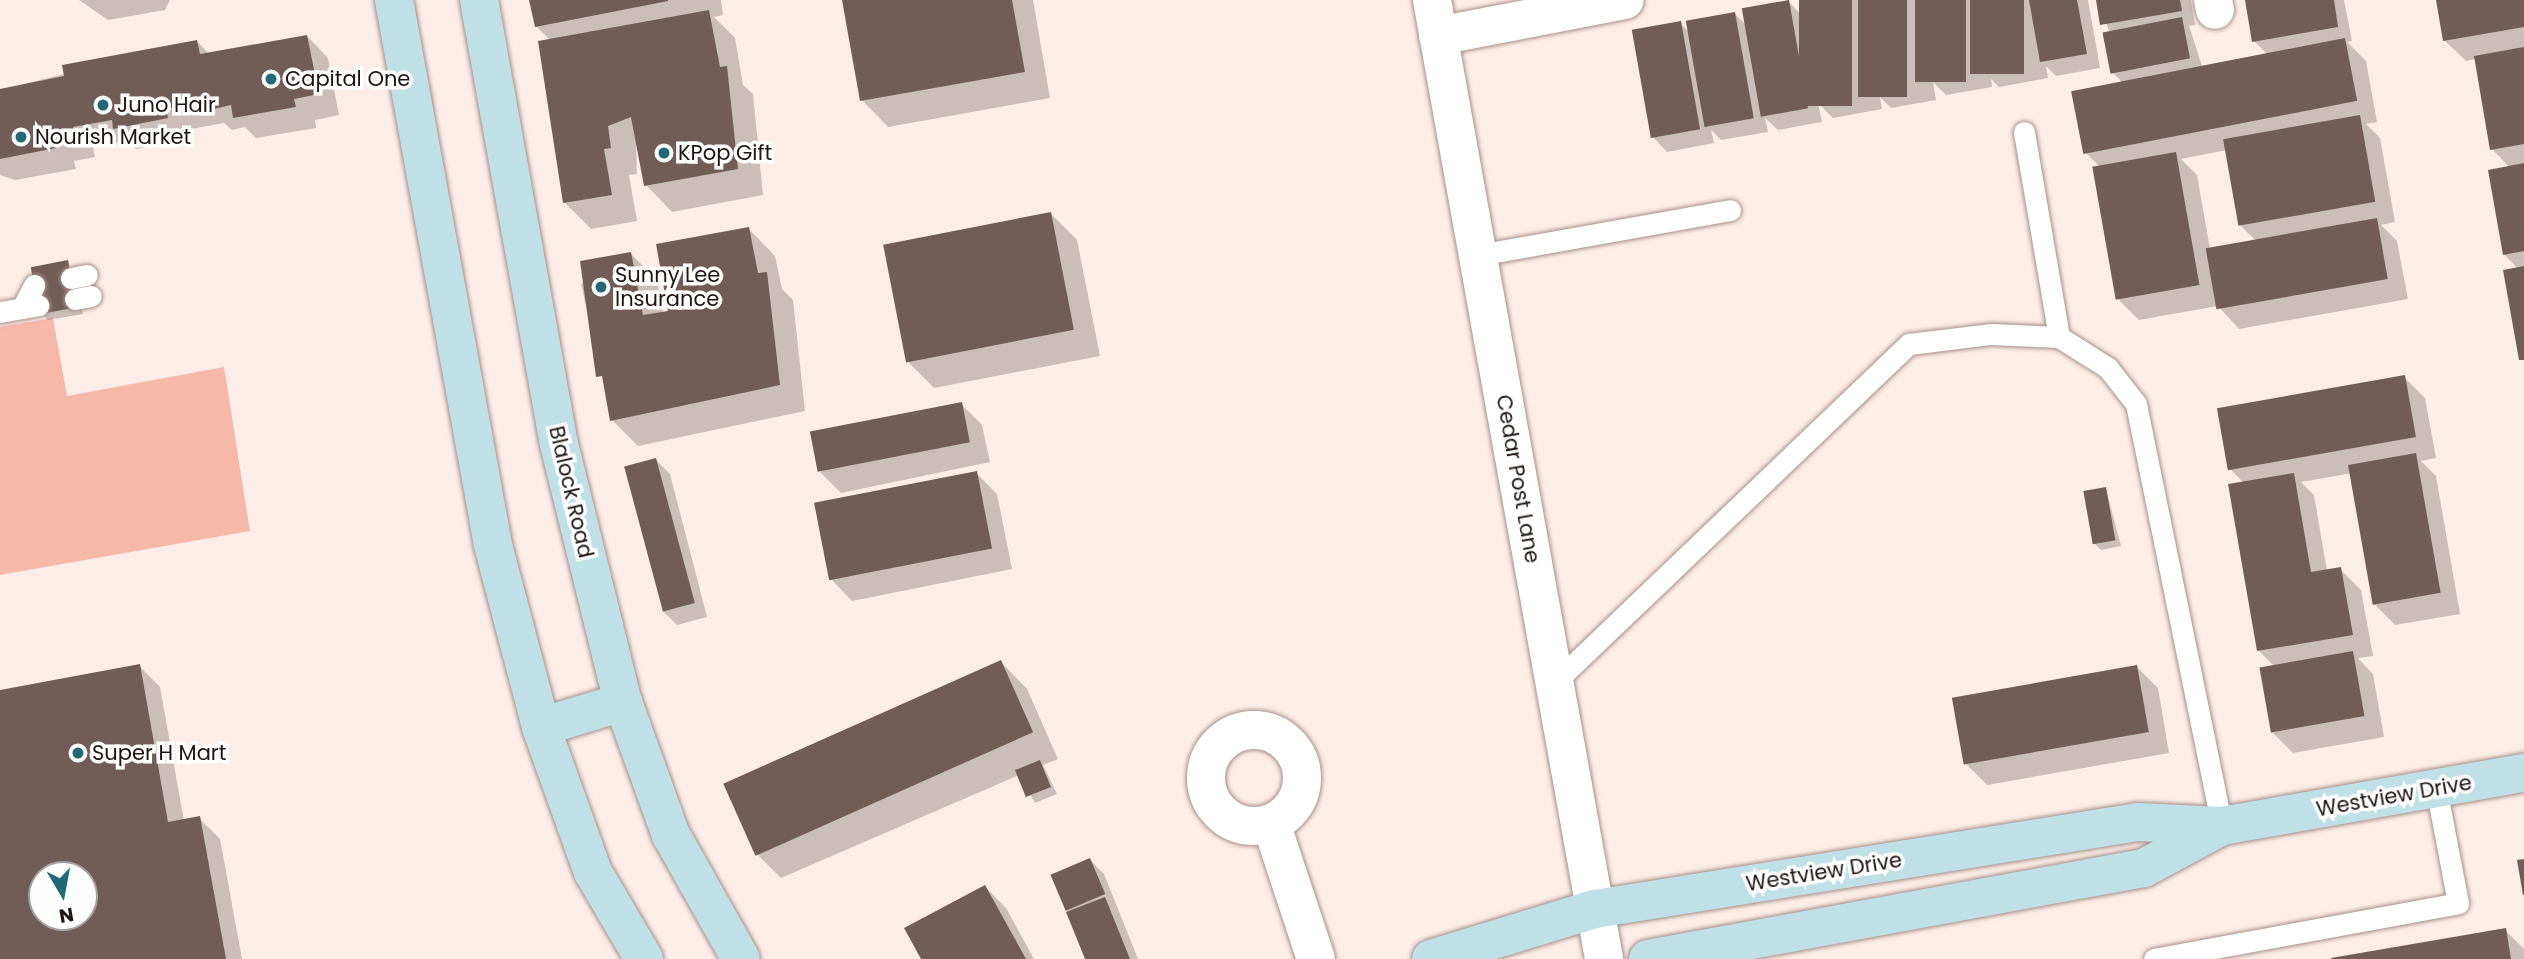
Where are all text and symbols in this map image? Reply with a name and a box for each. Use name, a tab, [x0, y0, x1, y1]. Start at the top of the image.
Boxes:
place label: Capital One	[285, 66, 410, 92]
marker: Capital One	[263, 71, 279, 87]
place label: Juno Hair	[117, 92, 216, 118]
marker: Juno Hair	[95, 97, 111, 113]
place label: Nourish Market	[35, 124, 191, 150]
marker: Nourish Market	[13, 129, 29, 145]
place label: KPop Gift	[678, 140, 772, 166]
marker: KPop Gift	[656, 145, 672, 161]
place label: Sunny Lee Insurance	[615, 262, 720, 312]
marker: Sunny Lee Insurance	[593, 279, 609, 295]
street label: Cedar Post Lane	[1491, 393, 1545, 565]
street label: Blalock Road	[544, 424, 598, 560]
place label: Super H Mart	[92, 740, 226, 766]
marker: Super H Mart	[70, 745, 86, 761]
street label: Westview Drive	[2314, 770, 2474, 822]
street label: Westview Drive	[1744, 847, 1904, 897]
north arrow	[28, 861, 98, 931]
text: N	[57, 901, 76, 930]

